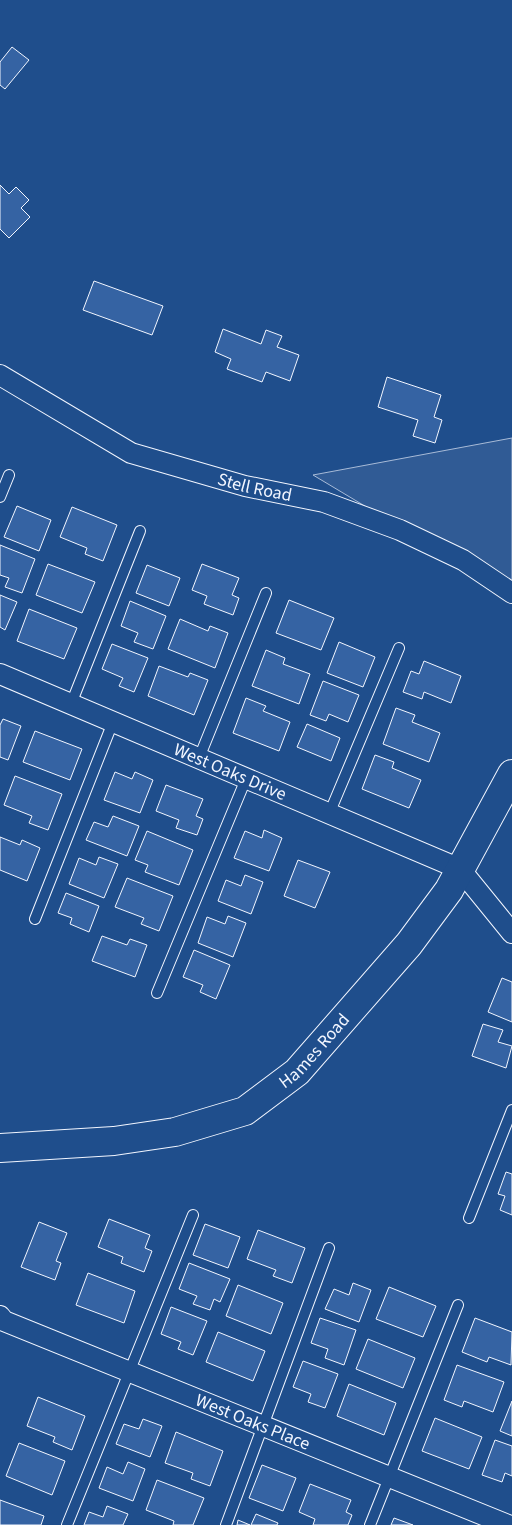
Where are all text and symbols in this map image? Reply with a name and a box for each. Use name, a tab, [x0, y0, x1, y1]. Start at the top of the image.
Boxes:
street label: Stell Road	[215, 467, 294, 508]
street label: West Oaks Drive	[170, 737, 290, 807]
street label: Hames Road	[274, 1008, 356, 1095]
street label: West Oaks Place	[192, 1388, 314, 1457]

